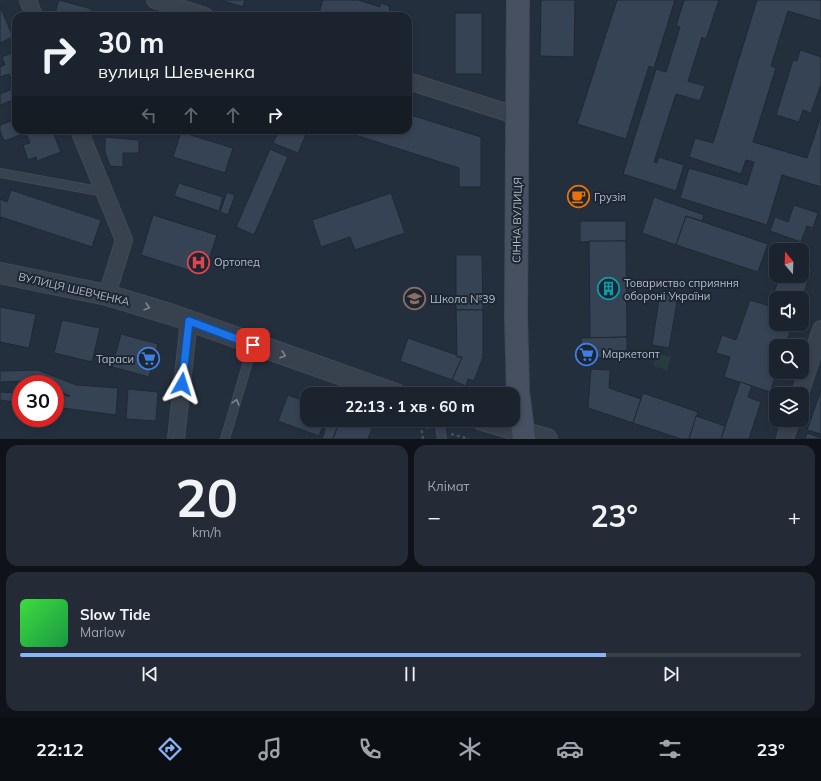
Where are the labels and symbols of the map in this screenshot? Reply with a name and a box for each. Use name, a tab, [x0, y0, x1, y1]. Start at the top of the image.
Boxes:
street label: СІННА ВУЛИЦЯ	[509, 177, 525, 263]
cafe icon: Грузiя	[566, 184, 592, 210]
place label: Грузiя	[594, 190, 626, 204]
north arrow	[769, 243, 809, 283]
hospital icon: Ортопед	[185, 249, 211, 275]
place label: Ортопед	[214, 255, 260, 269]
street label: ВУЛИЦЯ ШЕВЧЕНКА	[17, 269, 131, 309]
building icon: Товариство сприяння обороні України	[595, 276, 621, 302]
place label: Товариство сприяння обороні України	[624, 276, 739, 303]
school or university icon: Школа №39	[401, 286, 427, 312]
place label: Школа №39	[430, 292, 495, 306]
one-way arrow	[143, 302, 150, 311]
pin	[236, 328, 270, 362]
supermarket icon: Маркетопт	[573, 341, 599, 367]
supermarket icon: Тараси	[136, 346, 162, 372]
place label: Маркетопт	[602, 347, 660, 361]
one-way arrow	[279, 350, 286, 359]
place label: Тараси	[96, 352, 134, 366]
position arrow	[161, 363, 203, 405]
speed limit sign: 30	[12, 375, 64, 427]
one-way arrow	[231, 398, 240, 405]

